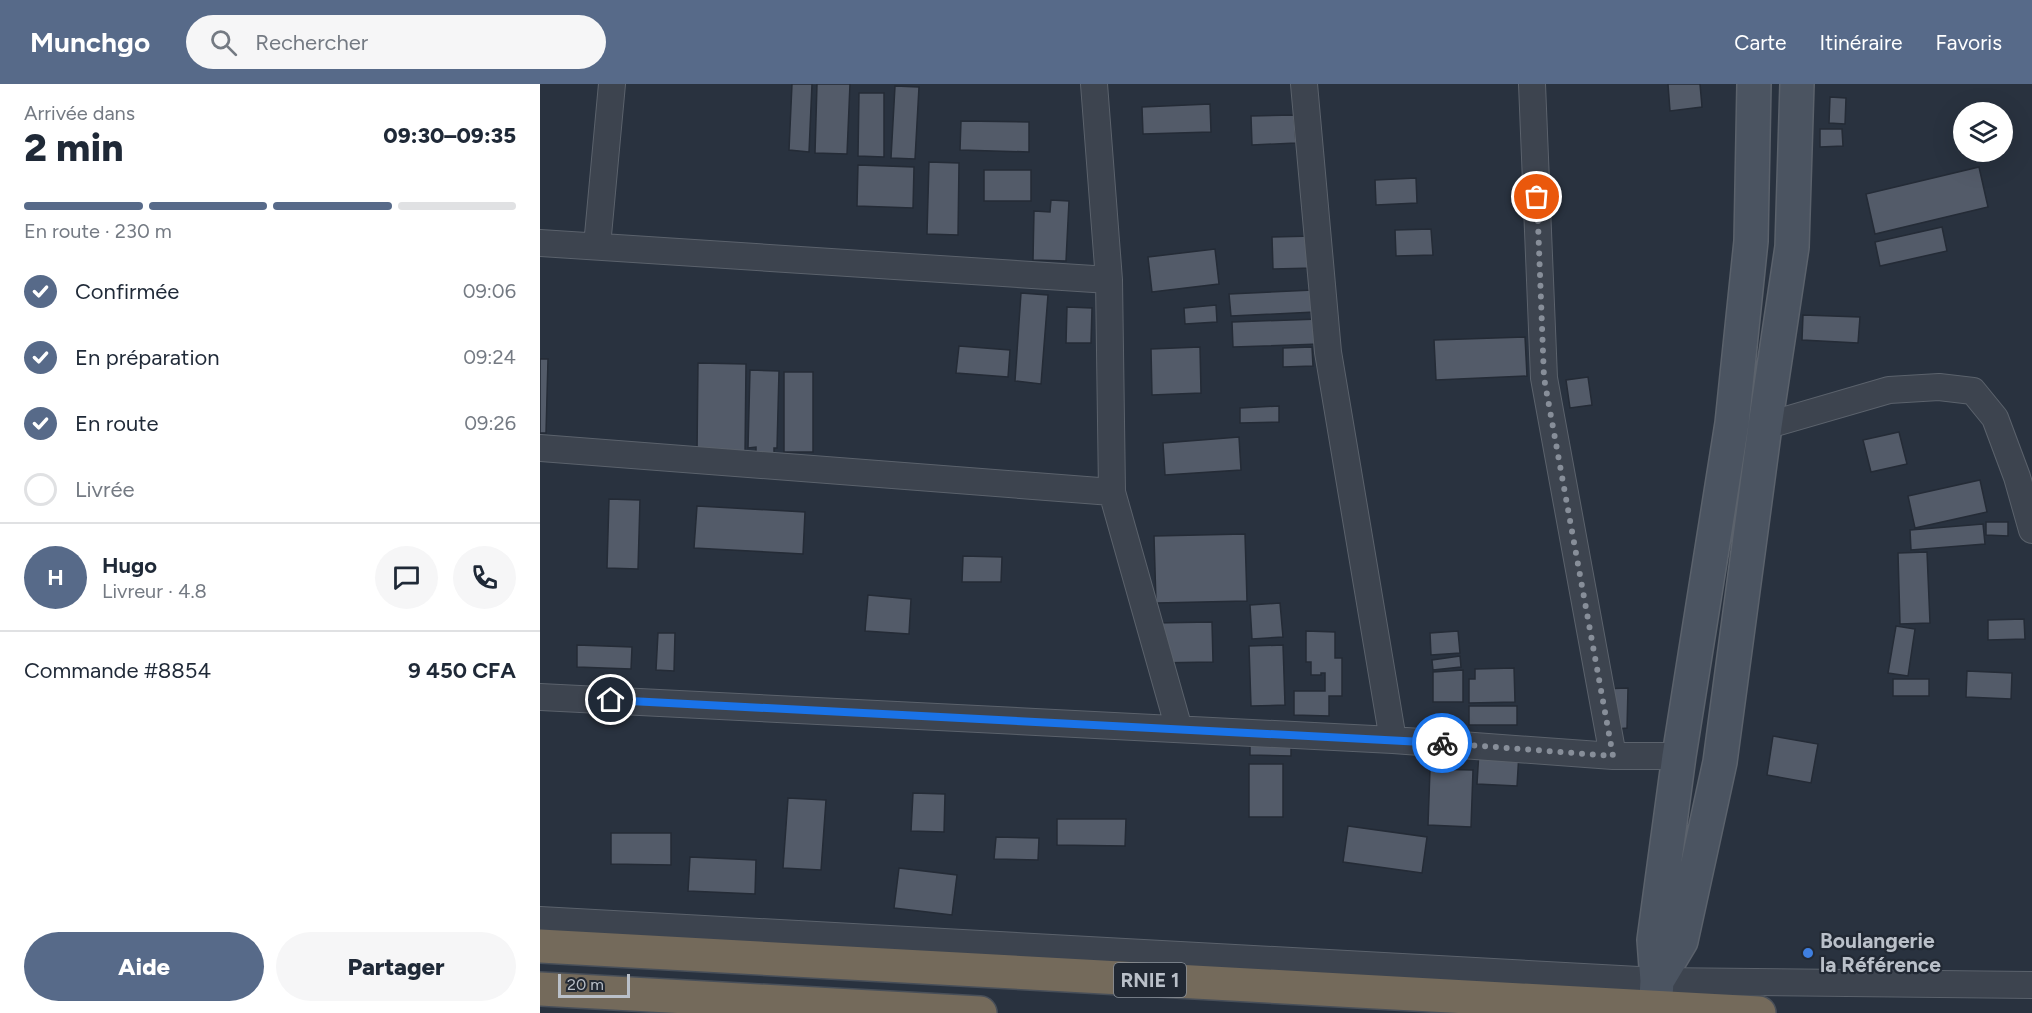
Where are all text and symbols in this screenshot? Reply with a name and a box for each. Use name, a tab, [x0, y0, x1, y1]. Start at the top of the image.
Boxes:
search box	[186, 15, 606, 69]
text: Munchgo	[30, 25, 150, 59]
icon: search	[207, 26, 240, 59]
text: Rechercher	[255, 29, 368, 56]
text: Carte	[1734, 30, 1787, 55]
text: Itinéraire	[1820, 30, 1903, 55]
text: Favoris	[1936, 30, 2002, 55]
text: Arrivée dans	[24, 101, 135, 125]
map controls	[1953, 102, 2013, 162]
button: layers	[1953, 102, 2013, 162]
text: 09:30–09:35	[383, 122, 516, 149]
text: 2 min	[24, 124, 124, 171]
pin	[1511, 171, 1562, 222]
icon: bag	[1520, 180, 1553, 213]
text: En route · 230 m	[24, 219, 172, 243]
icon: check	[24, 275, 57, 308]
text: Confirmée	[75, 278, 179, 305]
text: 09:06	[463, 279, 516, 303]
icon: check	[24, 341, 57, 374]
text: En préparation	[75, 344, 220, 371]
text: 09:24	[463, 345, 516, 369]
icon: check	[24, 407, 57, 440]
text: En route	[75, 410, 158, 437]
text: 09:26	[464, 411, 516, 435]
text: Livrée	[75, 476, 134, 503]
button: chat	[375, 546, 438, 609]
button: phone	[453, 546, 516, 609]
text: Hugo	[102, 552, 157, 579]
text: H	[47, 564, 64, 591]
text: Livreur · 4.8	[102, 579, 207, 603]
text: Commande #8854	[24, 657, 211, 684]
text: 9 450 CFA	[408, 657, 516, 684]
pin	[585, 674, 636, 725]
icon: home	[594, 683, 627, 716]
courier	[1412, 713, 1472, 773]
icon: bike	[1426, 727, 1459, 760]
place label: Boulangerie la Référence	[1820, 928, 1941, 977]
button: Aide	[24, 932, 264, 1001]
button: Partager	[276, 932, 516, 1001]
marker: Boulangerie la Référence	[1801, 946, 1815, 960]
road number: RNIE 1	[1114, 963, 1186, 997]
scale bar	[558, 971, 630, 998]
text: 20 m	[567, 975, 604, 994]

